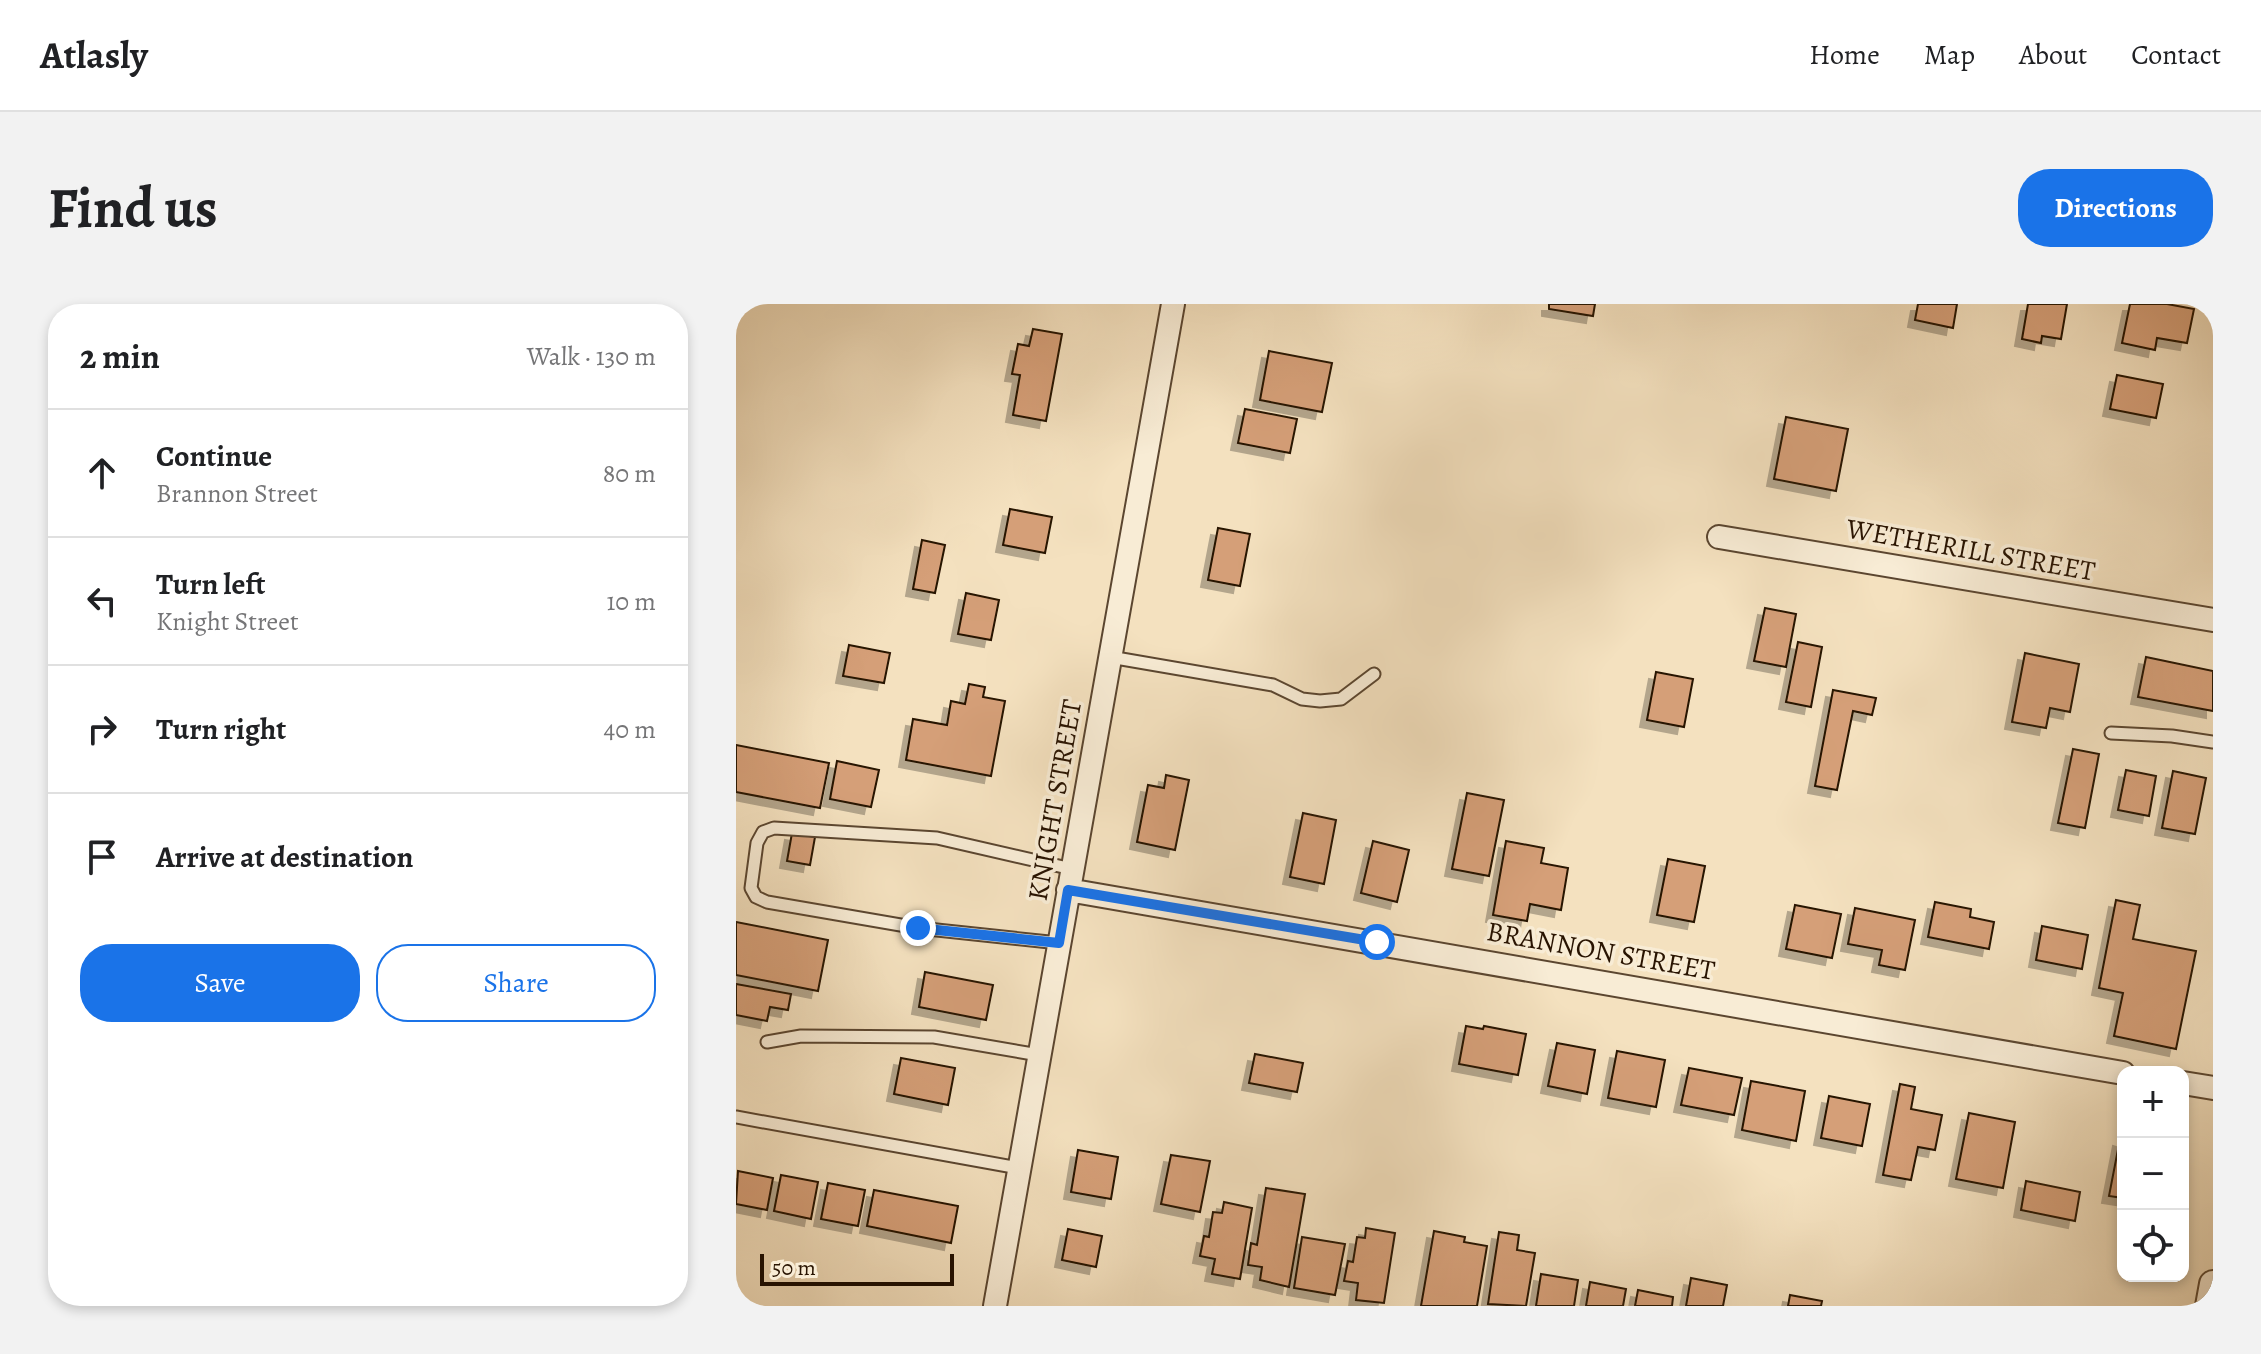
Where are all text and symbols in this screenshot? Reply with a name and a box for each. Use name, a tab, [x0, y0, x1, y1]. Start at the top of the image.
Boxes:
text: Atlasly	[40, 29, 148, 81]
text: Home	[1809, 36, 1880, 74]
text: Map	[1924, 36, 1975, 74]
text: About	[2019, 36, 2087, 74]
text: Contact	[2131, 36, 2221, 74]
button: Directions	[2018, 169, 2213, 247]
text: Find us	[48, 170, 218, 246]
text: 2 min	[80, 333, 160, 380]
text: Walk · 130 m	[527, 339, 656, 374]
text: Continue	[156, 436, 272, 476]
icon: ahead	[80, 451, 124, 495]
text: 80 m	[603, 456, 656, 491]
text: Brannon Street	[156, 476, 318, 511]
street label: WETHERILL STREET	[1843, 509, 2098, 591]
text: Turn left	[156, 564, 265, 604]
icon: left	[80, 579, 124, 623]
text: 10 m	[606, 584, 656, 619]
text: Knight Street	[156, 604, 298, 639]
street label: KNIGHT STREET	[1019, 697, 1091, 904]
icon: right	[80, 707, 124, 751]
text: Turn right	[156, 709, 286, 749]
text: 40 m	[604, 712, 656, 747]
icon: arrive	[80, 835, 124, 879]
text: Arrive at destination	[156, 837, 413, 877]
route end	[900, 910, 936, 946]
street label: BRANNON STREET	[1484, 912, 1718, 990]
route start	[1359, 924, 1395, 960]
button: Save	[80, 944, 360, 1022]
button: Share	[376, 944, 656, 1022]
map controls	[2117, 1066, 2189, 1282]
button: +	[2117, 1066, 2189, 1138]
button: −	[2117, 1138, 2189, 1210]
button: locate	[2117, 1210, 2189, 1282]
scale bar	[760, 1250, 954, 1286]
text: 50 m	[772, 1253, 816, 1283]

